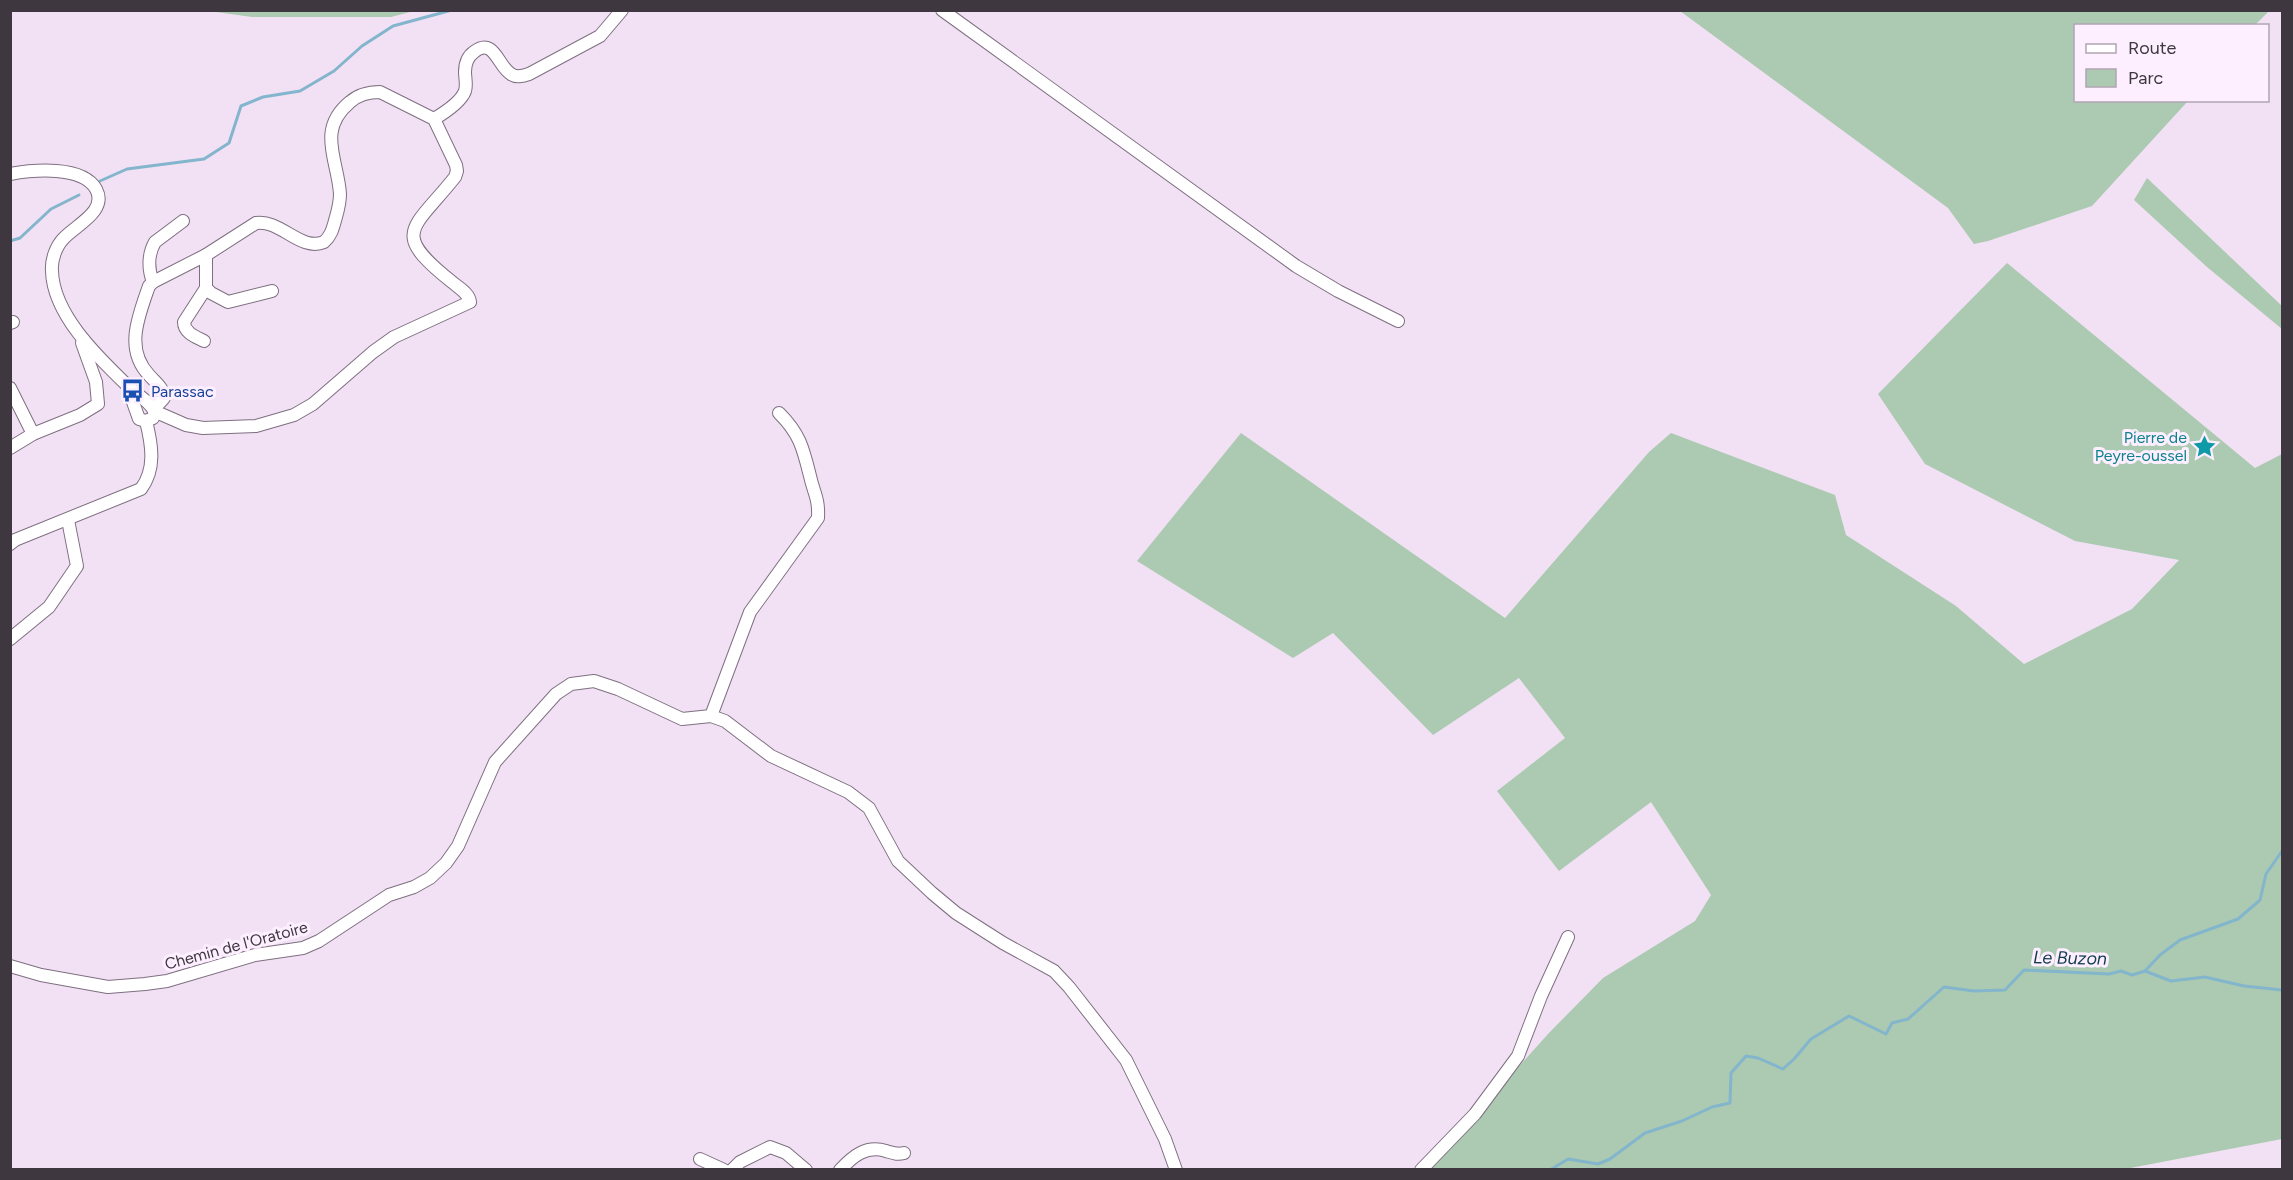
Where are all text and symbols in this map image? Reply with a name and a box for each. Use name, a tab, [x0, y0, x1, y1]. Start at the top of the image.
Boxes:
legend	[2074, 24, 2269, 102]
text: Route	[2128, 37, 2177, 59]
text: Parc	[2128, 67, 2164, 89]
bus stop icon: Parassac	[120, 378, 146, 404]
place label: Parassac	[151, 382, 214, 401]
place label: Pierre de Peyre-oussel	[2095, 428, 2187, 465]
place icon: Pierre de Peyre-oussel	[2192, 433, 2218, 459]
street label: Chemin de l'Oratoire	[163, 917, 310, 974]
water label: Le Buzon	[2033, 946, 2107, 970]

